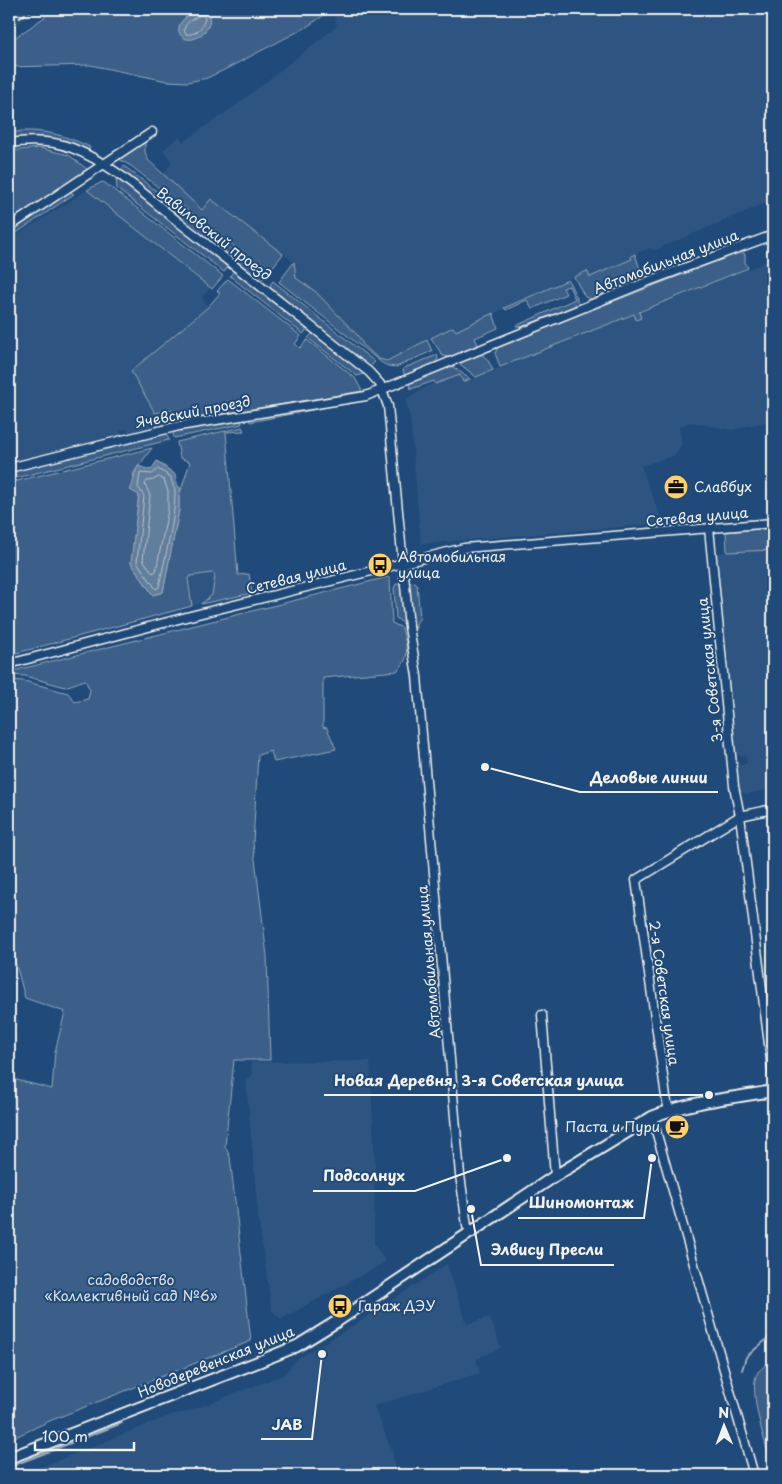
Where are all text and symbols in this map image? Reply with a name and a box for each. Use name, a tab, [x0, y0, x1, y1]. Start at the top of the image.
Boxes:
street label: Вавиловский проезд	[152, 182, 276, 285]
street label: Автомобильная улица	[590, 224, 742, 299]
street label: Ячевский проезд	[133, 390, 252, 433]
office icon: Славбух	[663, 474, 689, 500]
place label: Славбух	[694, 476, 752, 497]
street label: Сетевая улица	[645, 502, 749, 531]
place label: Автомобильная улица	[398, 546, 506, 583]
bus stop icon: Автомобильная улица	[367, 552, 393, 578]
street label: Сетевая улица	[244, 554, 348, 599]
street label: 3-я Советская улица	[691, 596, 728, 743]
callout: Деловые линии	[580, 762, 718, 792]
text: Деловые линии	[589, 765, 708, 788]
street label: Автомобильная улица	[411, 884, 446, 1040]
street label: 2-я Советская улица	[644, 919, 685, 1067]
callout: Новая Деревня, 3-я Советская улица	[324, 1065, 634, 1095]
text: Новая Деревня, 3-я Советская улица	[334, 1068, 625, 1091]
cafe icon: Паста и Пури	[664, 1114, 690, 1140]
place label: Паста и Пури	[566, 1116, 660, 1137]
callout: Подсолнух	[313, 1161, 415, 1191]
text: Подсолнух	[323, 1163, 405, 1186]
callout: Шиномонтаж	[518, 1188, 644, 1218]
text: Шиномонтаж	[528, 1190, 634, 1213]
callout: Элвису Пресли	[481, 1235, 614, 1265]
text: Элвису Пресли	[491, 1237, 603, 1260]
park label: садоводство «Коллективный сад №6»	[44, 1269, 218, 1306]
bus stop icon: Гараж ДЭУ	[327, 1293, 353, 1319]
place label: Гараж ДЭУ	[358, 1295, 435, 1316]
street label: Новодеревенская улица	[134, 1320, 297, 1403]
north arrow	[700, 1402, 750, 1452]
text: N	[718, 1402, 729, 1423]
callout: JAB	[261, 1409, 312, 1439]
text: JAB	[271, 1412, 303, 1435]
scale bar	[35, 1419, 134, 1451]
text: 100 m	[42, 1424, 88, 1447]

